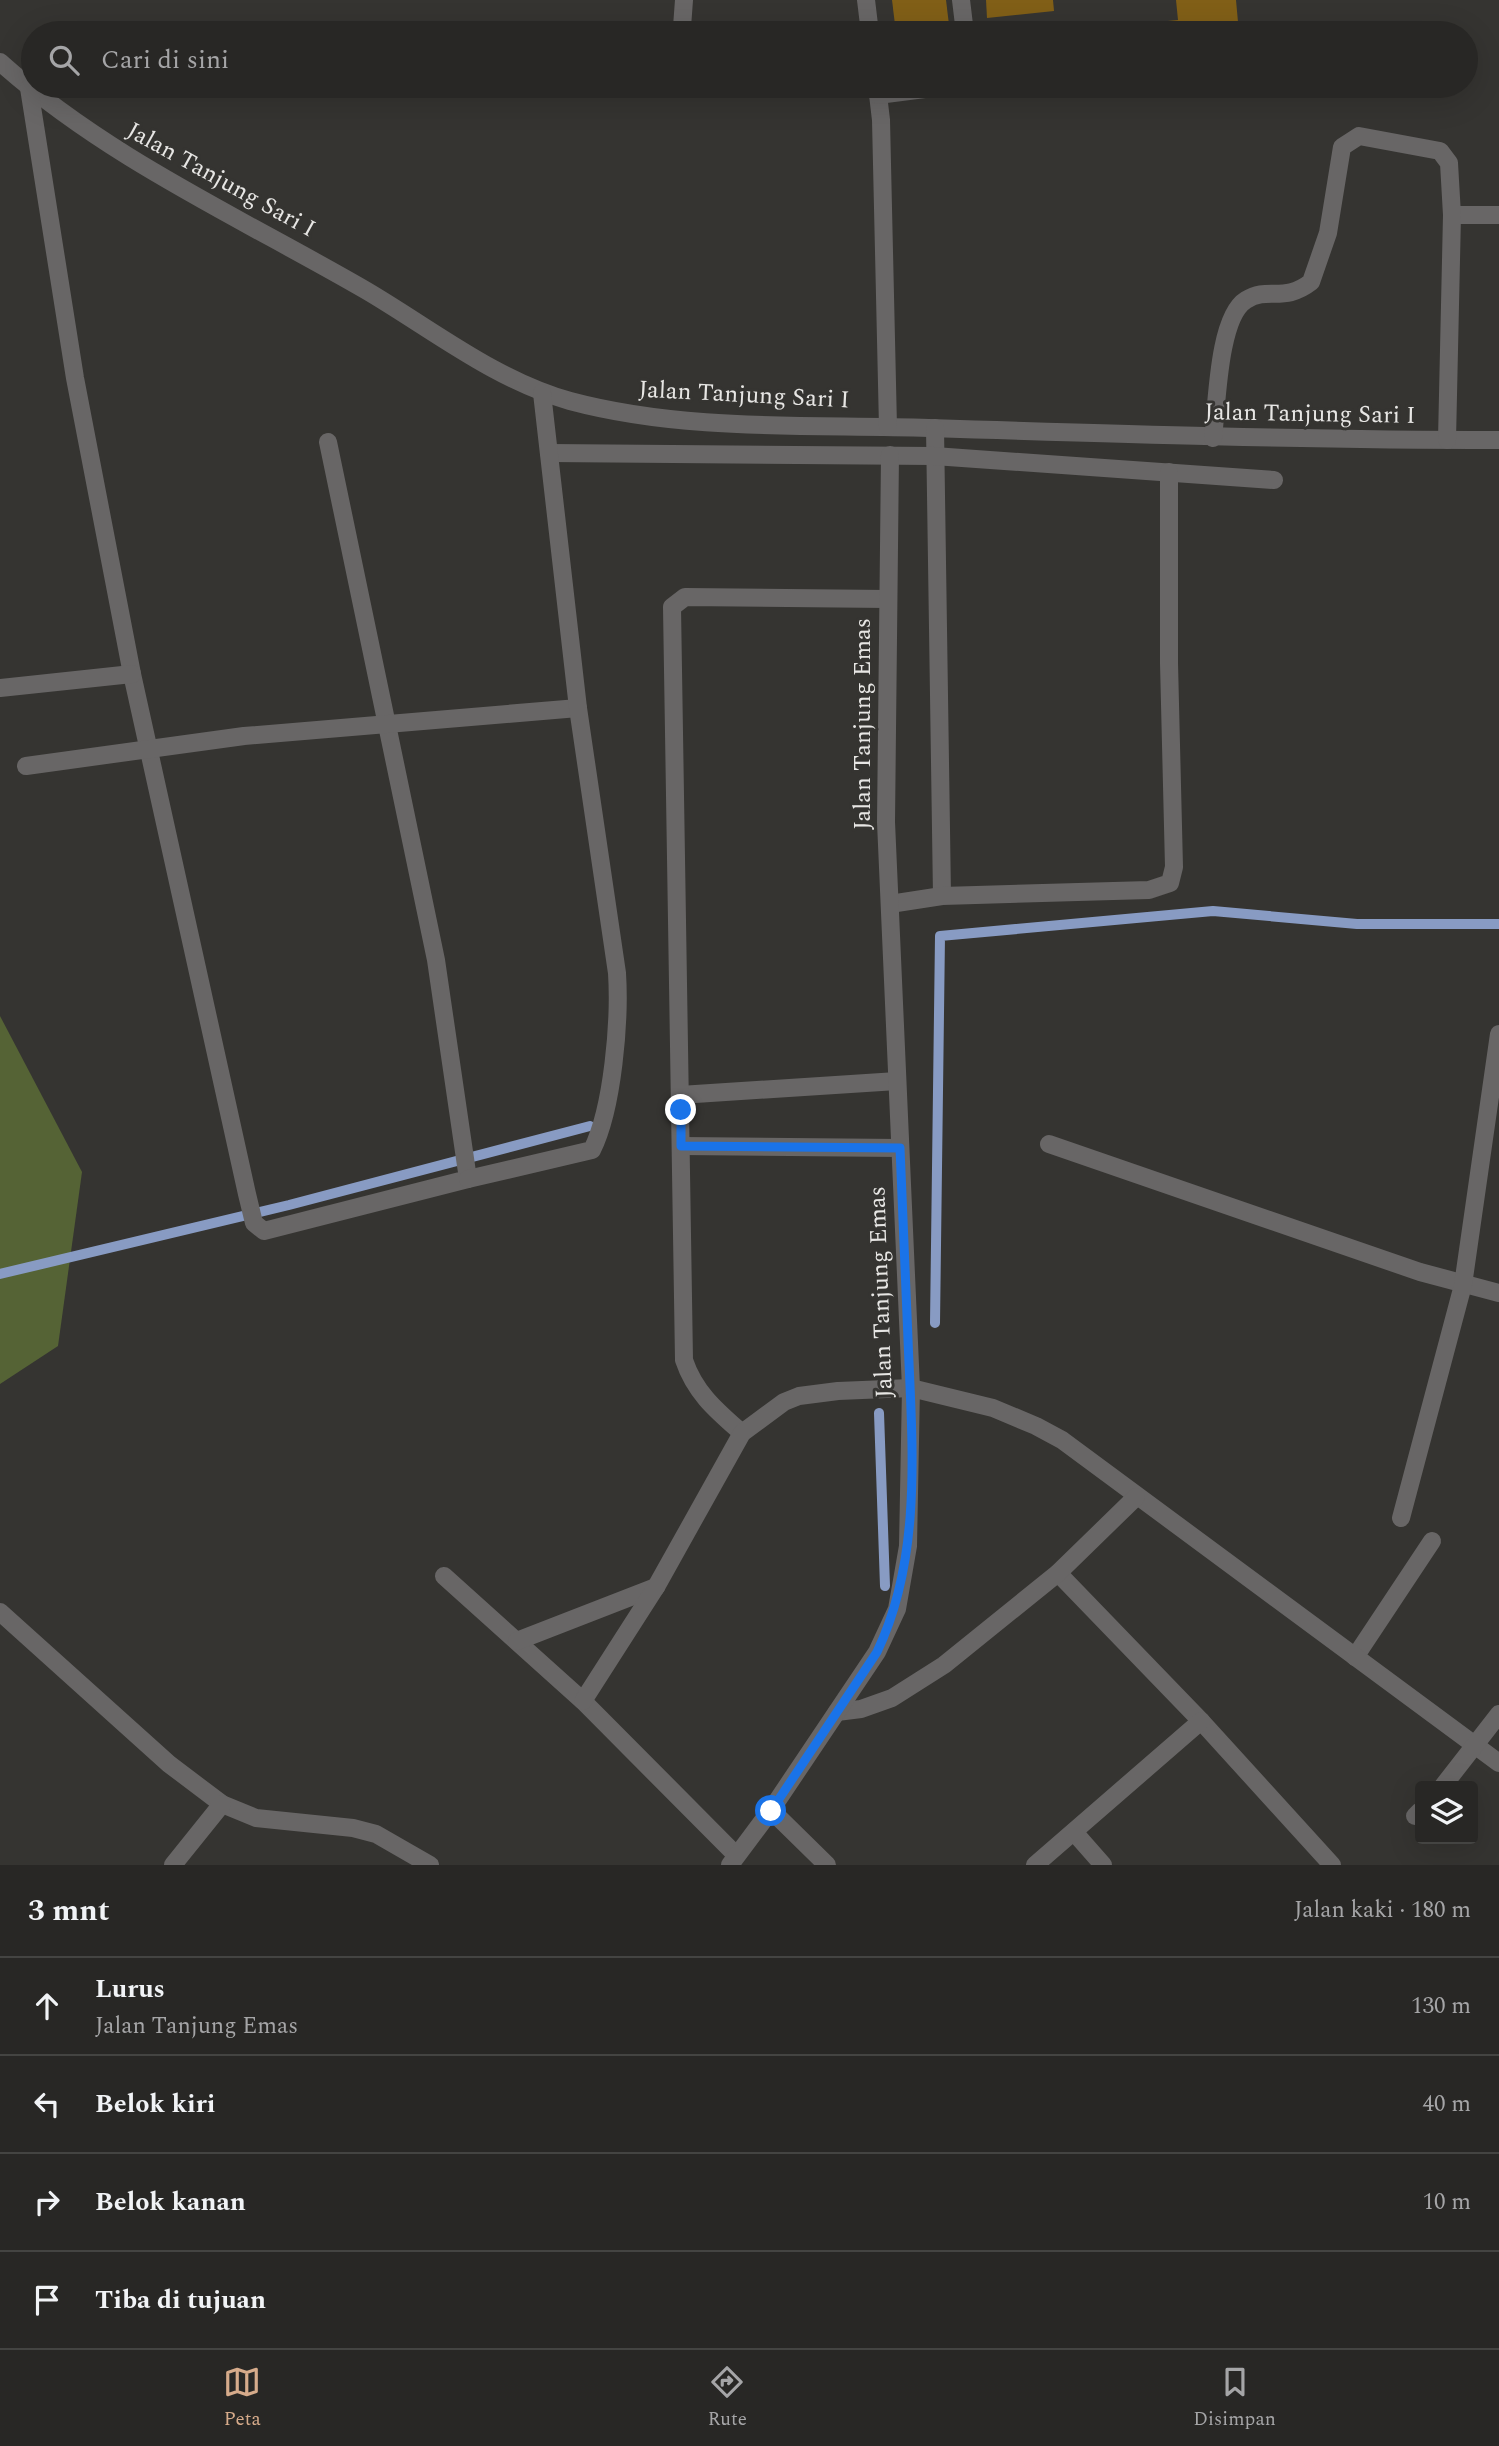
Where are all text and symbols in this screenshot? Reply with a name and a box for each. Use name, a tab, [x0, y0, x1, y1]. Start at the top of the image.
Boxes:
search box	[21, 21, 1478, 98]
text: Cari di sini	[101, 40, 229, 80]
icon: search	[45, 41, 83, 79]
street label: Jalan Tanjung Sari I	[120, 113, 322, 247]
street label: Jalan Tanjung Sari I	[638, 371, 850, 419]
street label: Jalan Tanjung Sari I	[1204, 394, 1416, 434]
street label: Jalan Tanjung Emas	[845, 618, 881, 830]
route end	[665, 1094, 696, 1125]
street label: Jalan Tanjung Emas	[859, 1185, 903, 1399]
map controls	[1415, 1781, 1478, 1844]
button: layers	[1415, 1781, 1478, 1844]
route start	[755, 1795, 786, 1826]
text: 3 mnt	[28, 1888, 109, 1934]
text: Jalan kaki · 180 m	[1294, 1893, 1471, 1928]
text: Lurus	[95, 1969, 165, 2009]
icon: ahead	[28, 1987, 66, 2025]
text: 130 m	[1411, 1989, 1471, 2024]
text: Jalan Tanjung Emas	[95, 2009, 298, 2044]
text: Belok kiri	[95, 2084, 215, 2124]
icon: left	[28, 2085, 66, 2123]
text: 40 m	[1422, 2087, 1471, 2122]
text: Belok kanan	[95, 2182, 246, 2222]
icon: right	[28, 2183, 66, 2221]
text: 10 m	[1422, 2185, 1471, 2220]
text: Tiba di tujuan	[95, 2280, 266, 2320]
icon: arrive	[28, 2281, 66, 2319]
tab: Peta	[223, 2363, 261, 2434]
tab: Rute	[708, 2363, 747, 2434]
tab: Disimpan	[1193, 2363, 1276, 2434]

